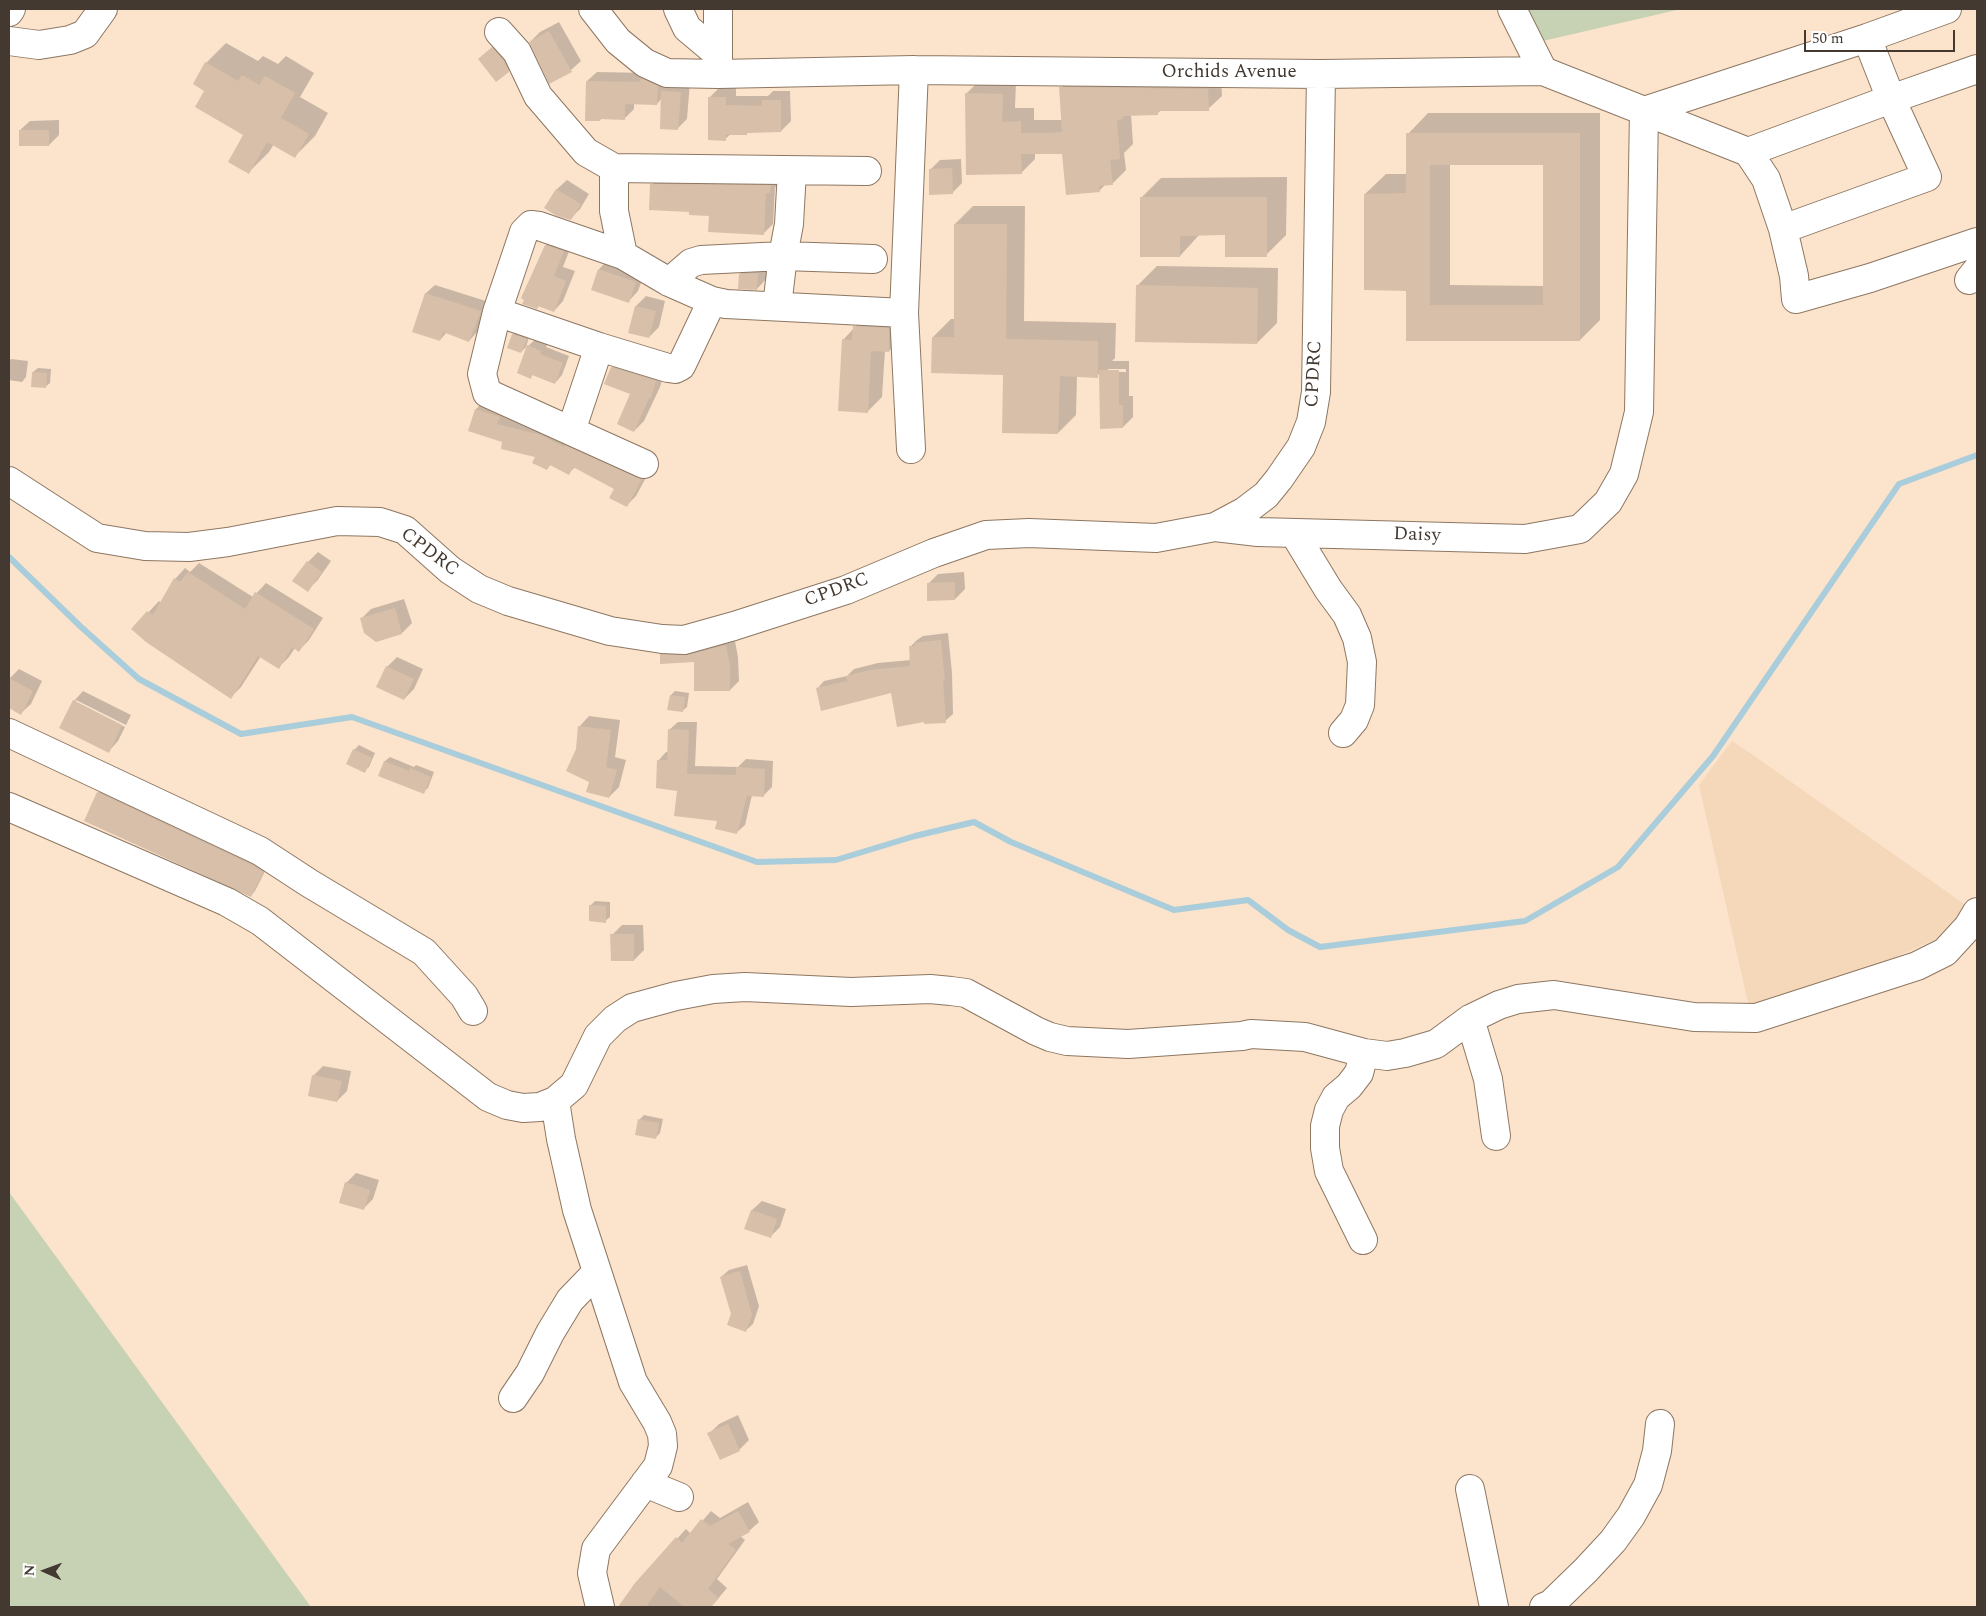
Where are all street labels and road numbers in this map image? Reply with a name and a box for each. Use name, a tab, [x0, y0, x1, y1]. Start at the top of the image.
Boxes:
street label: Orchids Avenue	[1161, 62, 1297, 84]
street label: CPDRC	[1302, 340, 1328, 408]
street label: CPDRC	[395, 524, 463, 582]
street label: Daisy	[1393, 524, 1441, 548]
street label: CPDRC	[802, 569, 872, 613]

